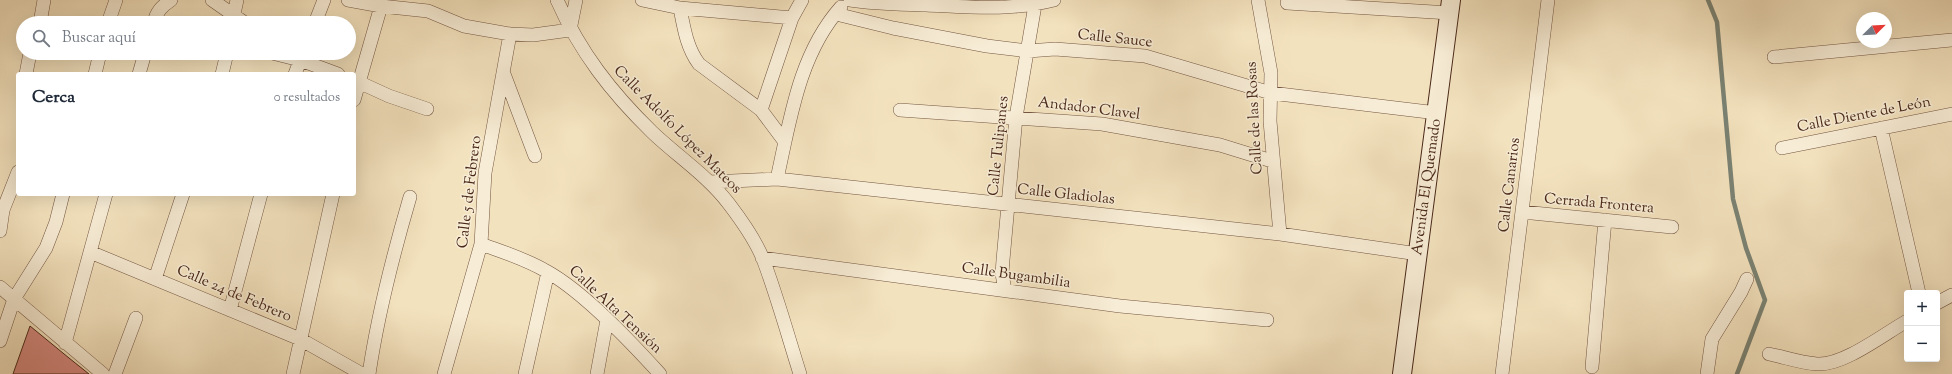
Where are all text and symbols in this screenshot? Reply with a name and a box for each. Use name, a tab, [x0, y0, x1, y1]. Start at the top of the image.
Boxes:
north arrow	[1856, 12, 1892, 48]
search box	[16, 16, 356, 60]
street label: Calle Sauce	[1076, 25, 1154, 53]
icon: search	[30, 27, 52, 49]
text: Buscar aquí	[62, 28, 136, 49]
street label: Calle Adolfo López Mateos	[608, 61, 746, 199]
street label: Calle de las Rosas	[1242, 61, 1268, 175]
text: Cerca	[32, 86, 75, 110]
text: 0 resultados	[274, 89, 340, 107]
street label: Andador Clavel	[1037, 92, 1141, 126]
street label: Calle Diente de León	[1795, 92, 1933, 138]
street label: Calle Tulipanes	[983, 95, 1015, 197]
street label: Avenida El Quemado	[1407, 117, 1447, 257]
street label: Calle 5 de Febrero	[453, 134, 487, 250]
street label: Calle Canarios	[1494, 136, 1526, 234]
street label: Calle Gladiolas	[1016, 179, 1116, 211]
street label: Cerrada Frontera	[1543, 189, 1655, 219]
street label: Calle Bugambilia	[960, 258, 1072, 294]
street label: Calle 24 de Febrero	[173, 260, 295, 328]
street label: Calle Alta Tensión	[564, 261, 666, 359]
map controls	[1904, 290, 1940, 362]
button: +	[1904, 290, 1940, 326]
button: −	[1904, 326, 1940, 362]

